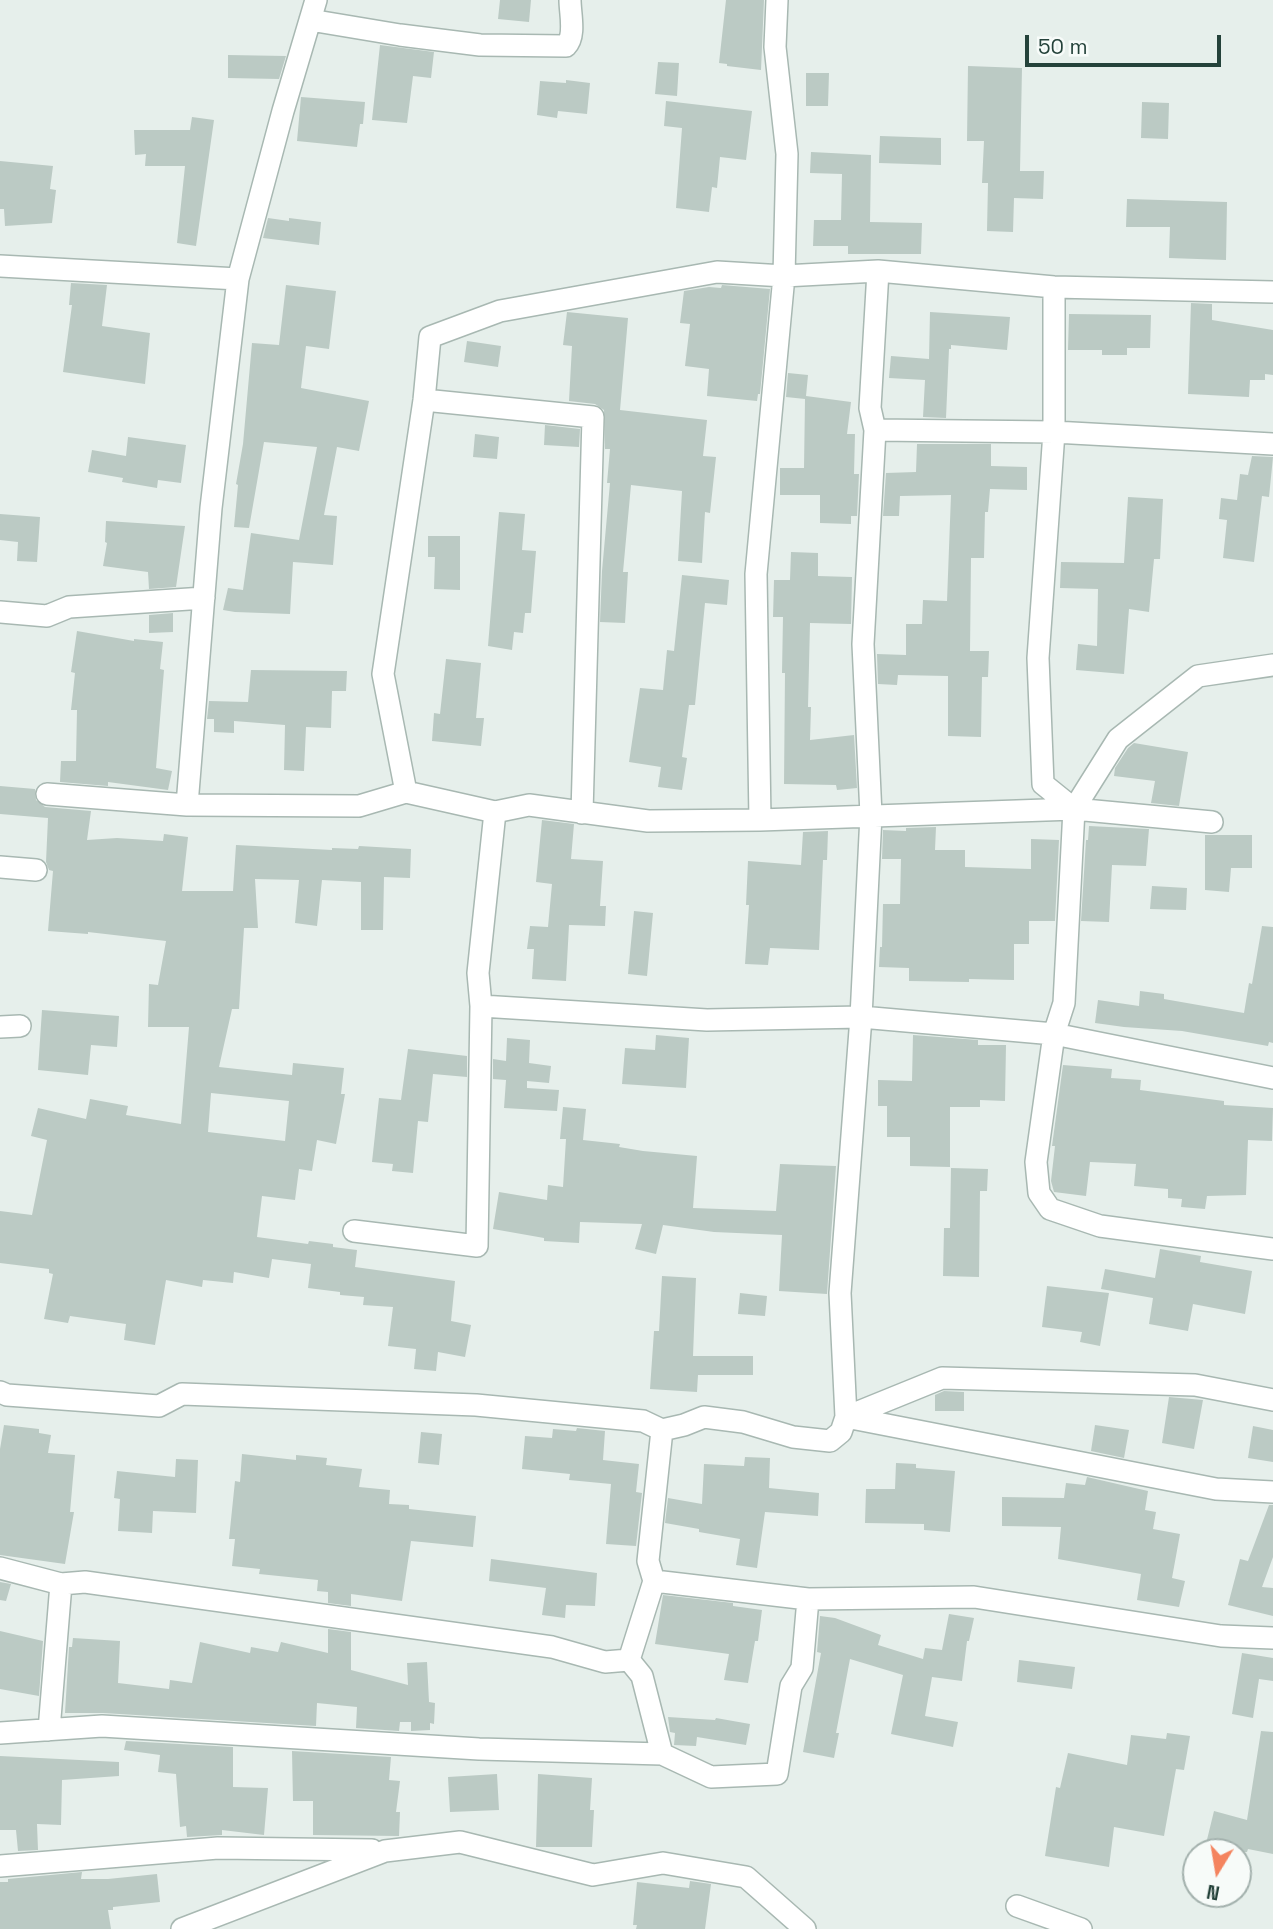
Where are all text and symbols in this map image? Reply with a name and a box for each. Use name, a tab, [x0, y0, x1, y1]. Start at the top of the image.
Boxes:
scale bar	[1028, 21, 1224, 65]
text: 50 m	[1038, 33, 1088, 60]
north arrow	[1182, 1838, 1252, 1908]
text: N	[1205, 1879, 1222, 1906]

